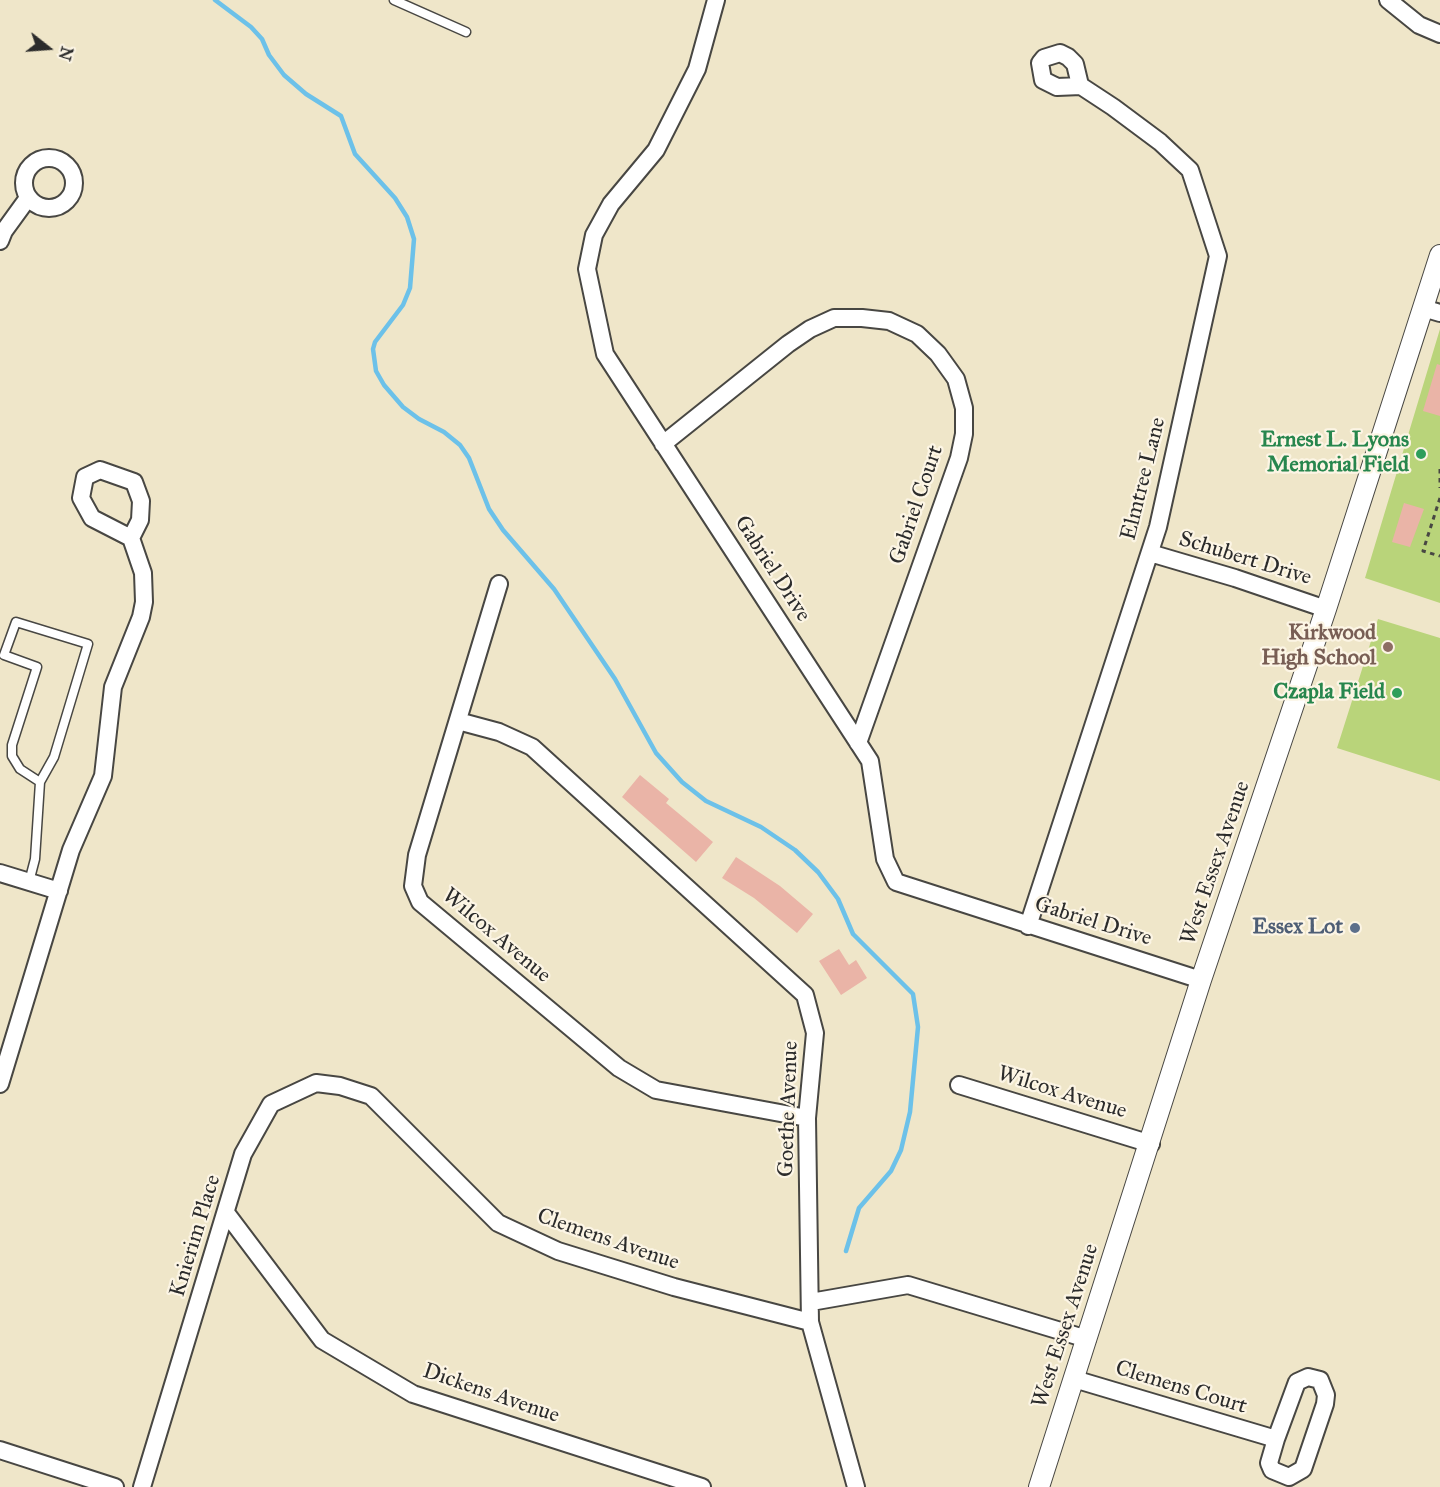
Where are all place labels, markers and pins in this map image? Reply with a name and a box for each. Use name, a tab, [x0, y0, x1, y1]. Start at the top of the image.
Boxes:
place label: Ernest L. Lyons Memorial Field	[1260, 428, 1409, 480]
marker: Ernest L. Lyons Memorial Field	[1414, 447, 1428, 461]
place label: Kirkwood High School	[1261, 621, 1376, 672]
marker: Kirkwood High School	[1381, 640, 1395, 654]
place label: Czapla Field	[1273, 680, 1385, 706]
marker: Czapla Field	[1390, 686, 1404, 700]
place label: Essex Lot	[1252, 915, 1343, 941]
marker: Essex Lot	[1348, 921, 1362, 935]

